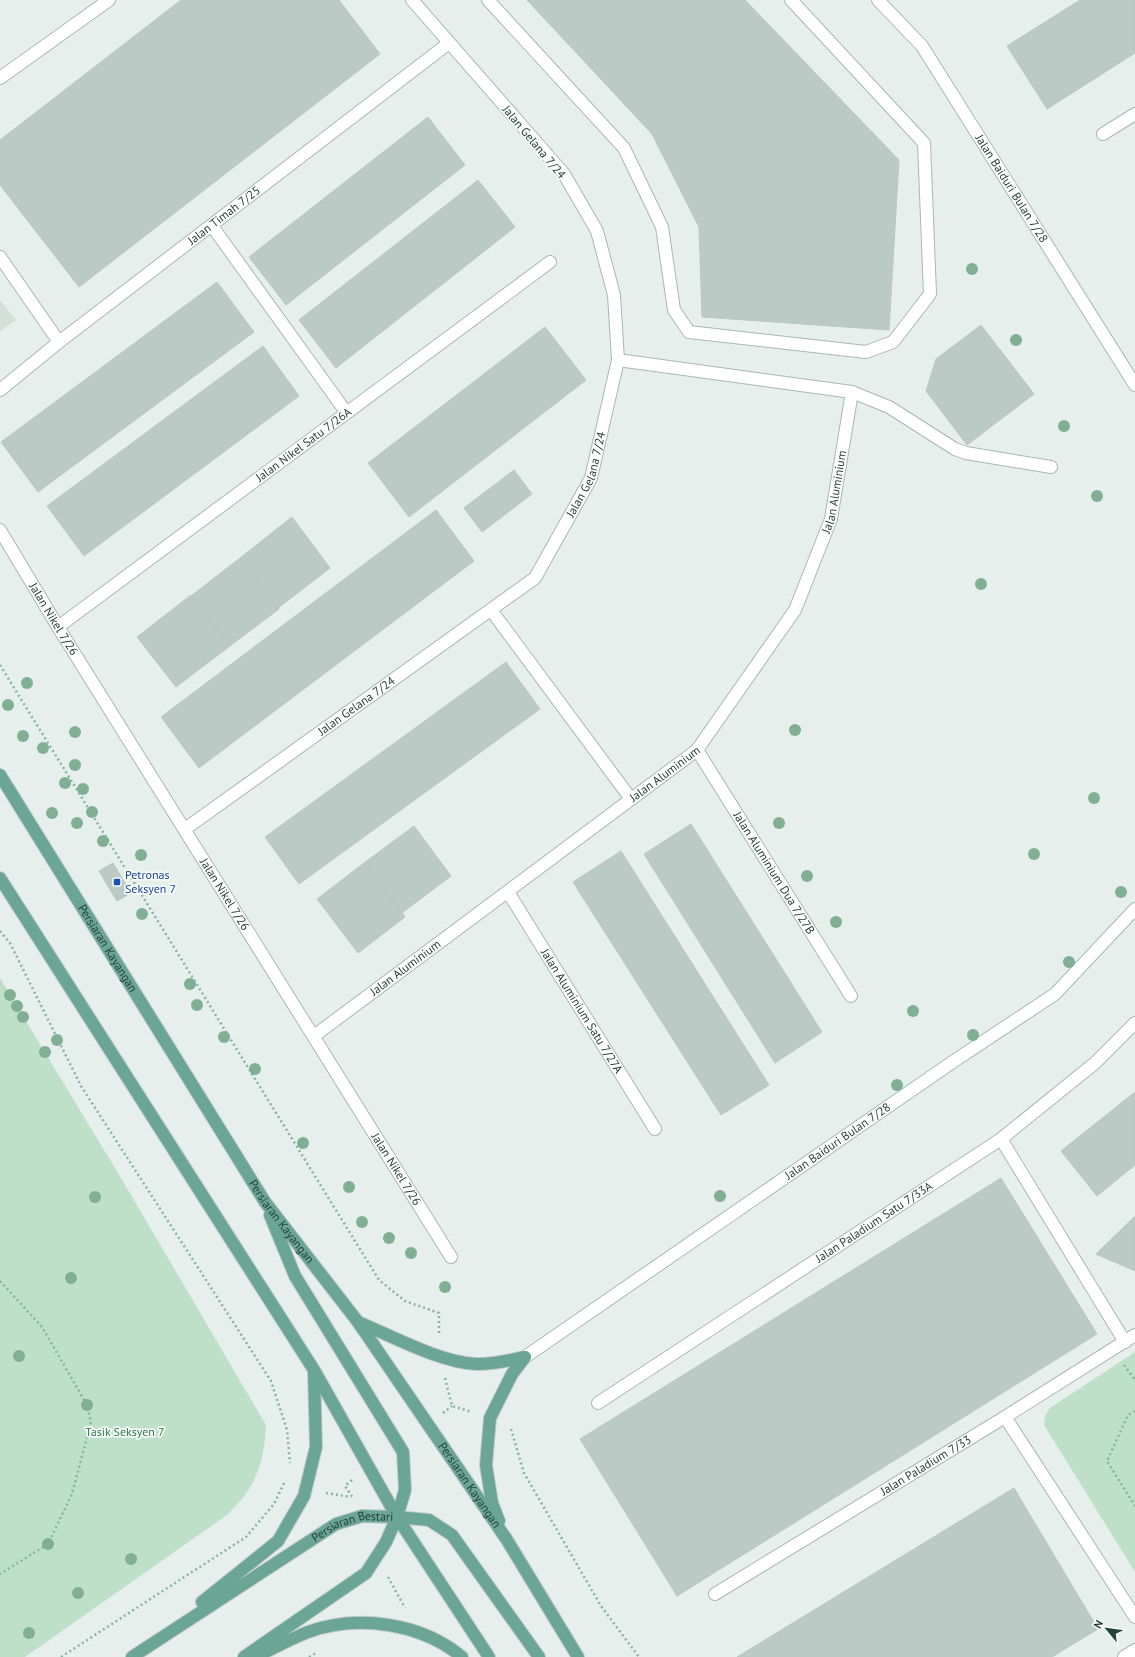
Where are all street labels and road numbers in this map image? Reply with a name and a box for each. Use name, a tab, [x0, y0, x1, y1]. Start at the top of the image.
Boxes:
street label: Jalan Gelana 7/24	[499, 101, 570, 182]
street label: Jalan Baiduri Bulan 7/28	[972, 131, 1052, 245]
street label: Jalan Timah 7/25	[184, 182, 263, 248]
street label: Jalan Nikel Satu 7/26A	[252, 404, 354, 485]
street label: Jalan Gelana 7/24	[562, 430, 608, 521]
street label: Jalan Aluminium	[818, 449, 849, 536]
street label: Jalan Nikel 7/26	[26, 579, 82, 658]
street label: Jalan Gelana 7/24	[314, 673, 398, 739]
street label: Jalan Aluminium	[626, 742, 703, 805]
street label: Jalan Aluminium Dua 7/27B	[730, 808, 818, 937]
street label: Jalan Nikel 7/26	[196, 854, 253, 933]
street label: Persiaran Kayangan	[75, 901, 141, 995]
street label: Jalan Aluminium	[366, 936, 443, 999]
street label: Jalan Aluminium Satu 7/27A	[537, 945, 627, 1076]
street label: Jalan Baiduri Bulan 7/28	[781, 1099, 893, 1183]
street label: Jalan Nikel 7/26	[368, 1129, 425, 1208]
street label: Persiaran Kayangan	[246, 1177, 318, 1266]
street label: Jalan Paladium Satu 7/33A	[812, 1178, 935, 1266]
street label: Jalan Paladium 7/33	[877, 1432, 974, 1499]
street label: Persiaran Kayangan	[435, 1439, 505, 1531]
street label: Persiaran Bestari	[309, 1508, 394, 1545]

